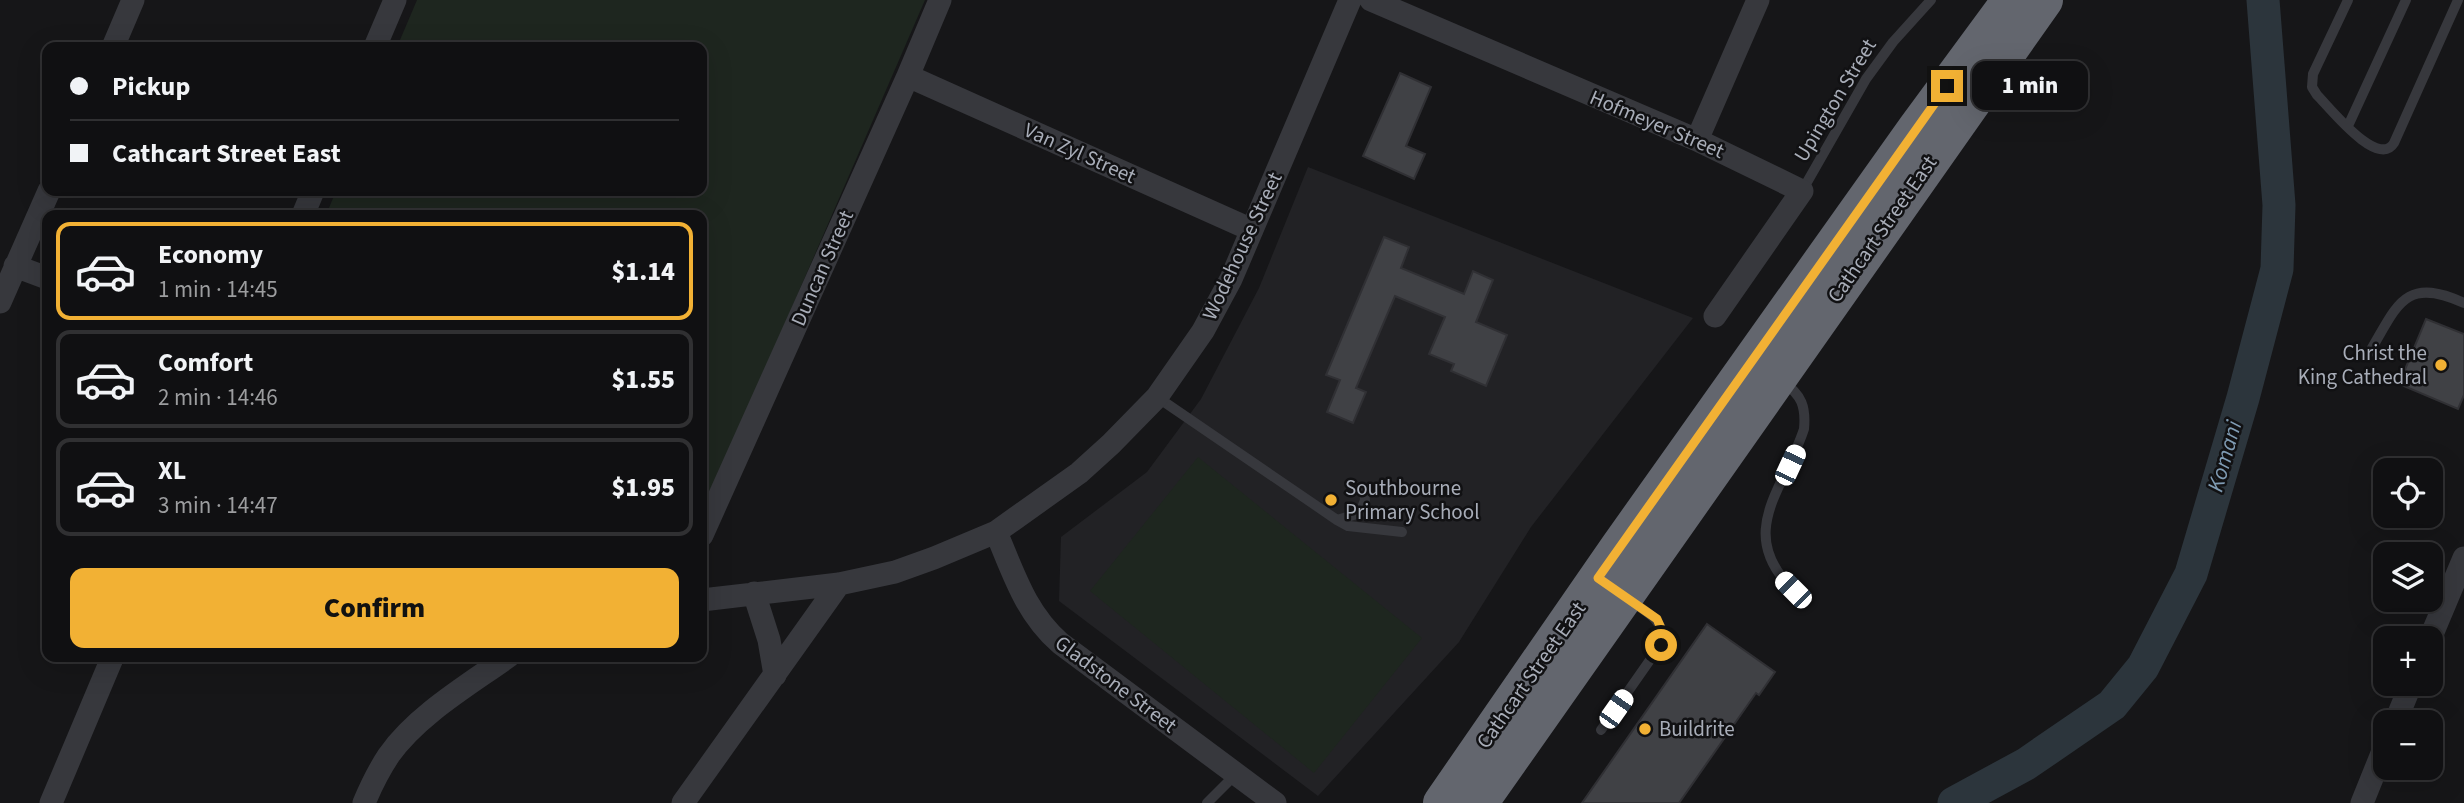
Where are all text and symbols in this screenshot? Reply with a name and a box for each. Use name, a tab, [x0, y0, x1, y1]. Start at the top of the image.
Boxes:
street label: Upington Street	[1786, 33, 1884, 167]
callout: 1 min	[1972, 62, 2087, 110]
text: Pickup	[112, 68, 190, 105]
text: 1 min	[2002, 69, 2058, 102]
route end	[1931, 70, 1963, 102]
street label: Hofmeyer Street	[1585, 82, 1729, 166]
street label: Van Zyl Street	[1019, 115, 1141, 191]
text: Cathcart Street East	[112, 135, 341, 172]
street label: Cathcart Street East	[1820, 149, 1944, 309]
street label: Wodehouse Street	[1195, 167, 1289, 325]
street label: Duncan Street	[783, 205, 861, 331]
text: Economy	[158, 236, 263, 273]
icon: car	[74, 240, 137, 303]
text: $1.14	[611, 253, 675, 290]
text: 1 min · 14:45	[158, 273, 278, 306]
place label: Christ the King Cathedral	[2298, 338, 2427, 392]
text: Comfort	[158, 344, 253, 381]
icon: car	[74, 348, 137, 411]
marker: Christ the King Cathedral	[2433, 357, 2449, 373]
text: $1.55	[611, 361, 675, 398]
text: 2 min · 14:46	[158, 381, 278, 414]
water label: Komani	[2199, 416, 2251, 496]
car	[1772, 442, 1809, 488]
text: XL	[158, 452, 186, 489]
icon: car	[74, 456, 137, 519]
map controls	[2373, 458, 2443, 780]
button: locate	[2373, 458, 2443, 528]
text: $1.95	[611, 469, 675, 506]
place label: Southbourne Primary School	[1345, 473, 1480, 527]
text: 3 min · 14:47	[158, 489, 278, 522]
marker: Southbourne Primary School	[1323, 492, 1339, 508]
button: layers	[2373, 542, 2443, 612]
button: Confirm	[70, 568, 679, 648]
car	[1771, 568, 1816, 612]
street label: Cathcart Street East	[1469, 595, 1593, 755]
button: +	[2373, 626, 2443, 696]
street label: Gladstone Street	[1049, 628, 1183, 740]
route start	[1645, 629, 1677, 661]
car	[1596, 686, 1637, 732]
button: −	[2373, 710, 2443, 780]
place label: Buildrite	[1659, 714, 1735, 744]
marker: Buildrite	[1637, 721, 1653, 737]

